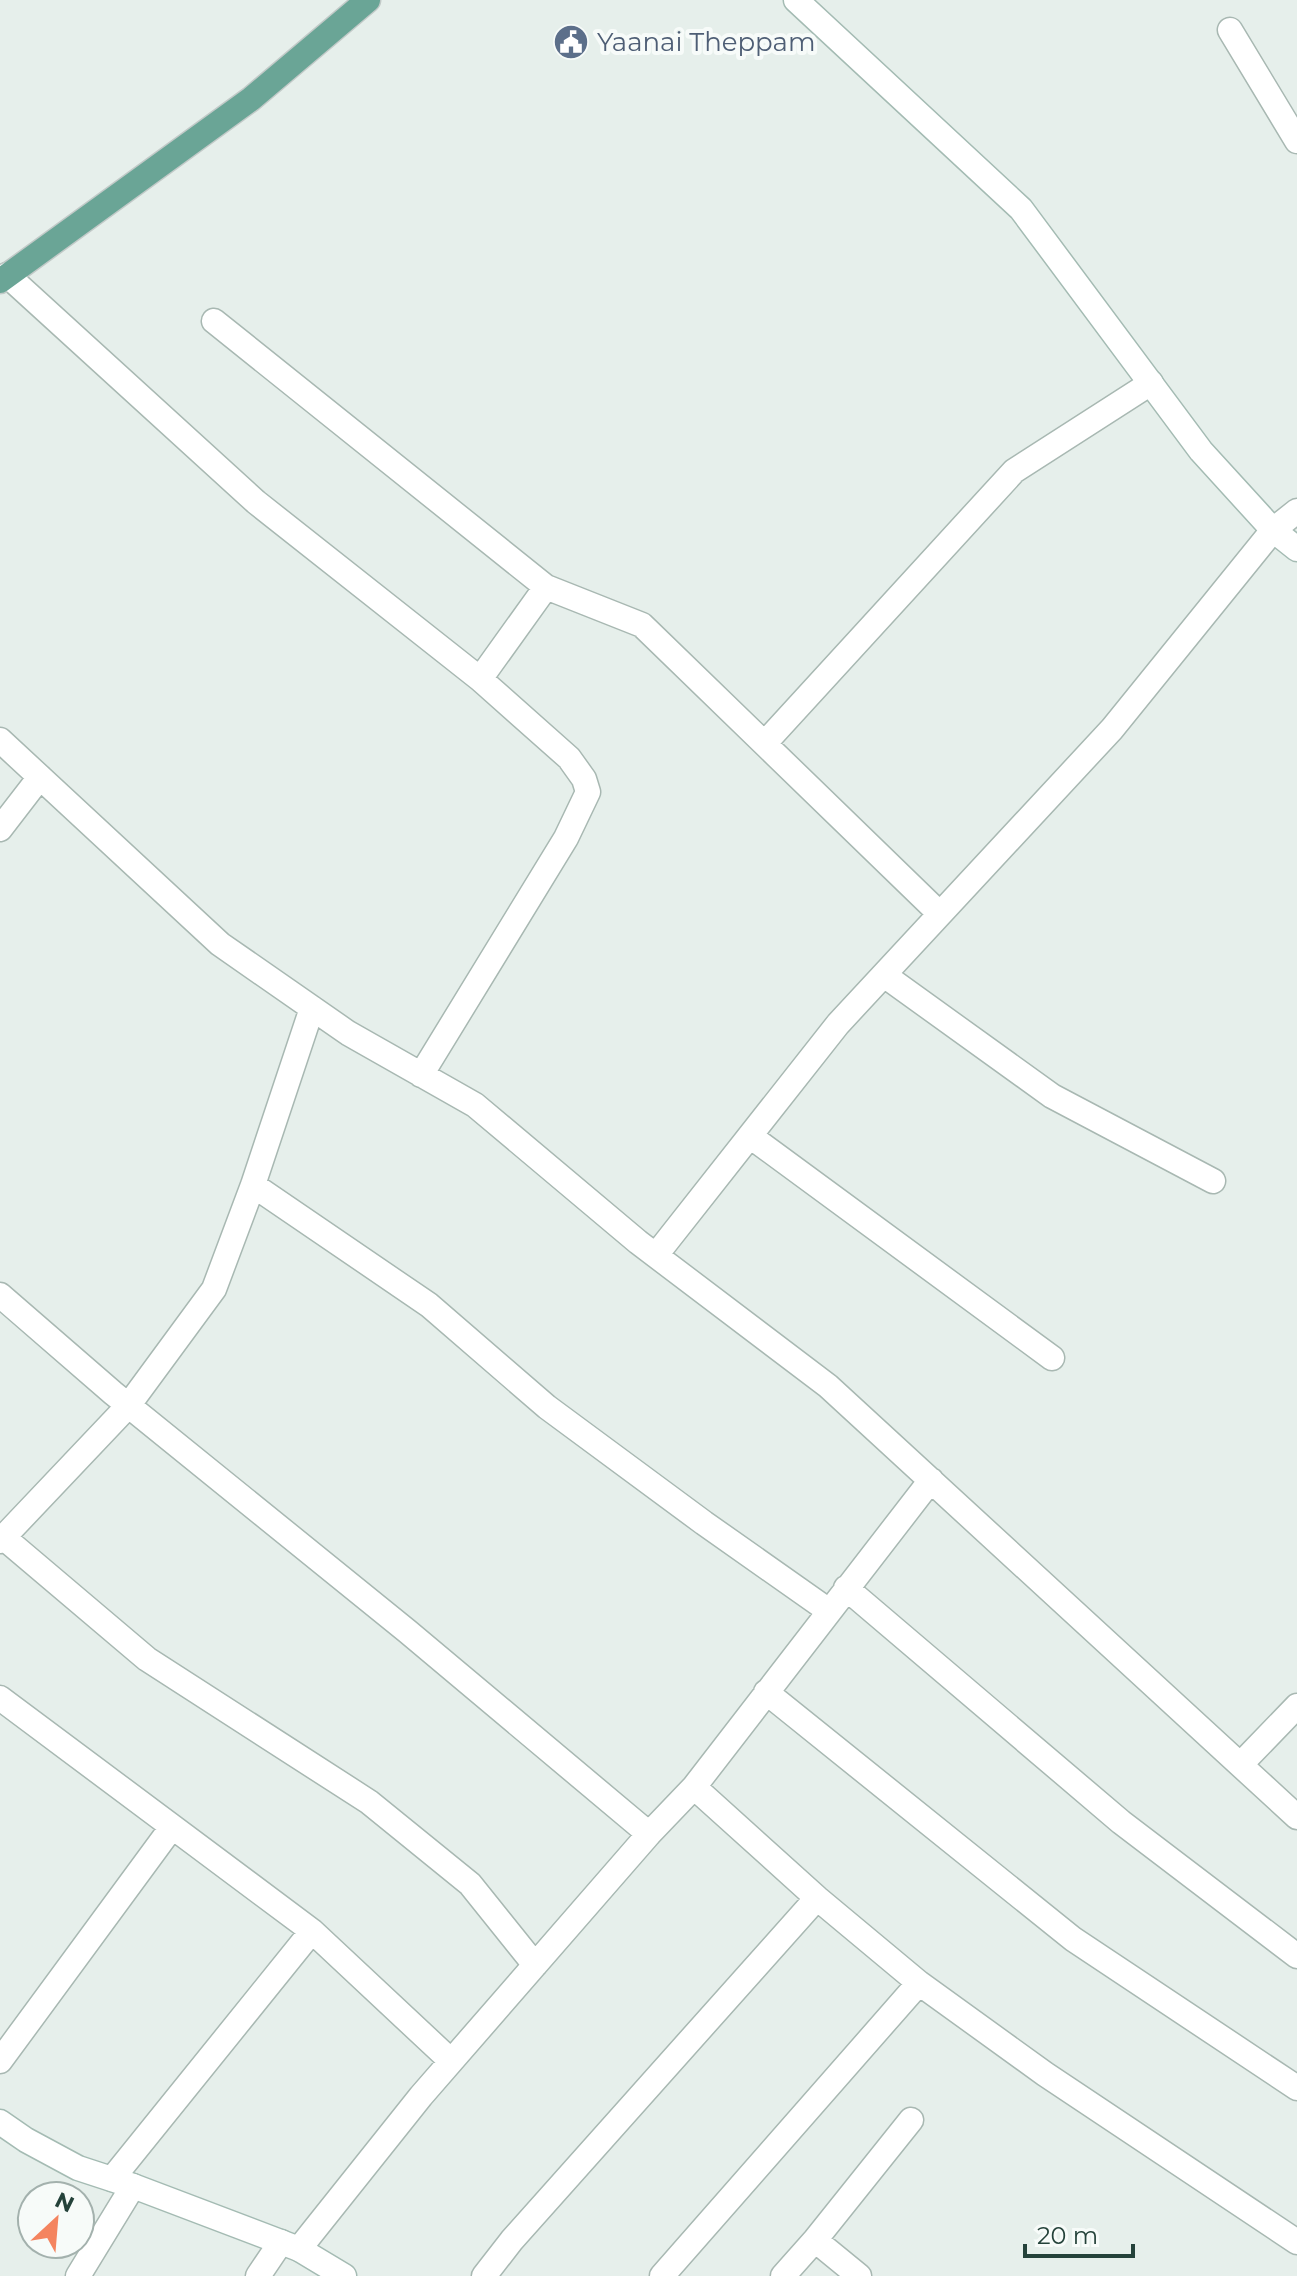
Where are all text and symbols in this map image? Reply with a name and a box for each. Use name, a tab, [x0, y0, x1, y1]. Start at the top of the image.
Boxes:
public building icon: Yaanai Theppam	[552, 23, 590, 61]
place label: Yaanai Theppam	[597, 26, 816, 58]
north arrow	[16, 2180, 96, 2260]
text: N	[51, 2186, 78, 2219]
scale bar	[1025, 2208, 1133, 2258]
text: 20 m	[1037, 2221, 1098, 2250]

